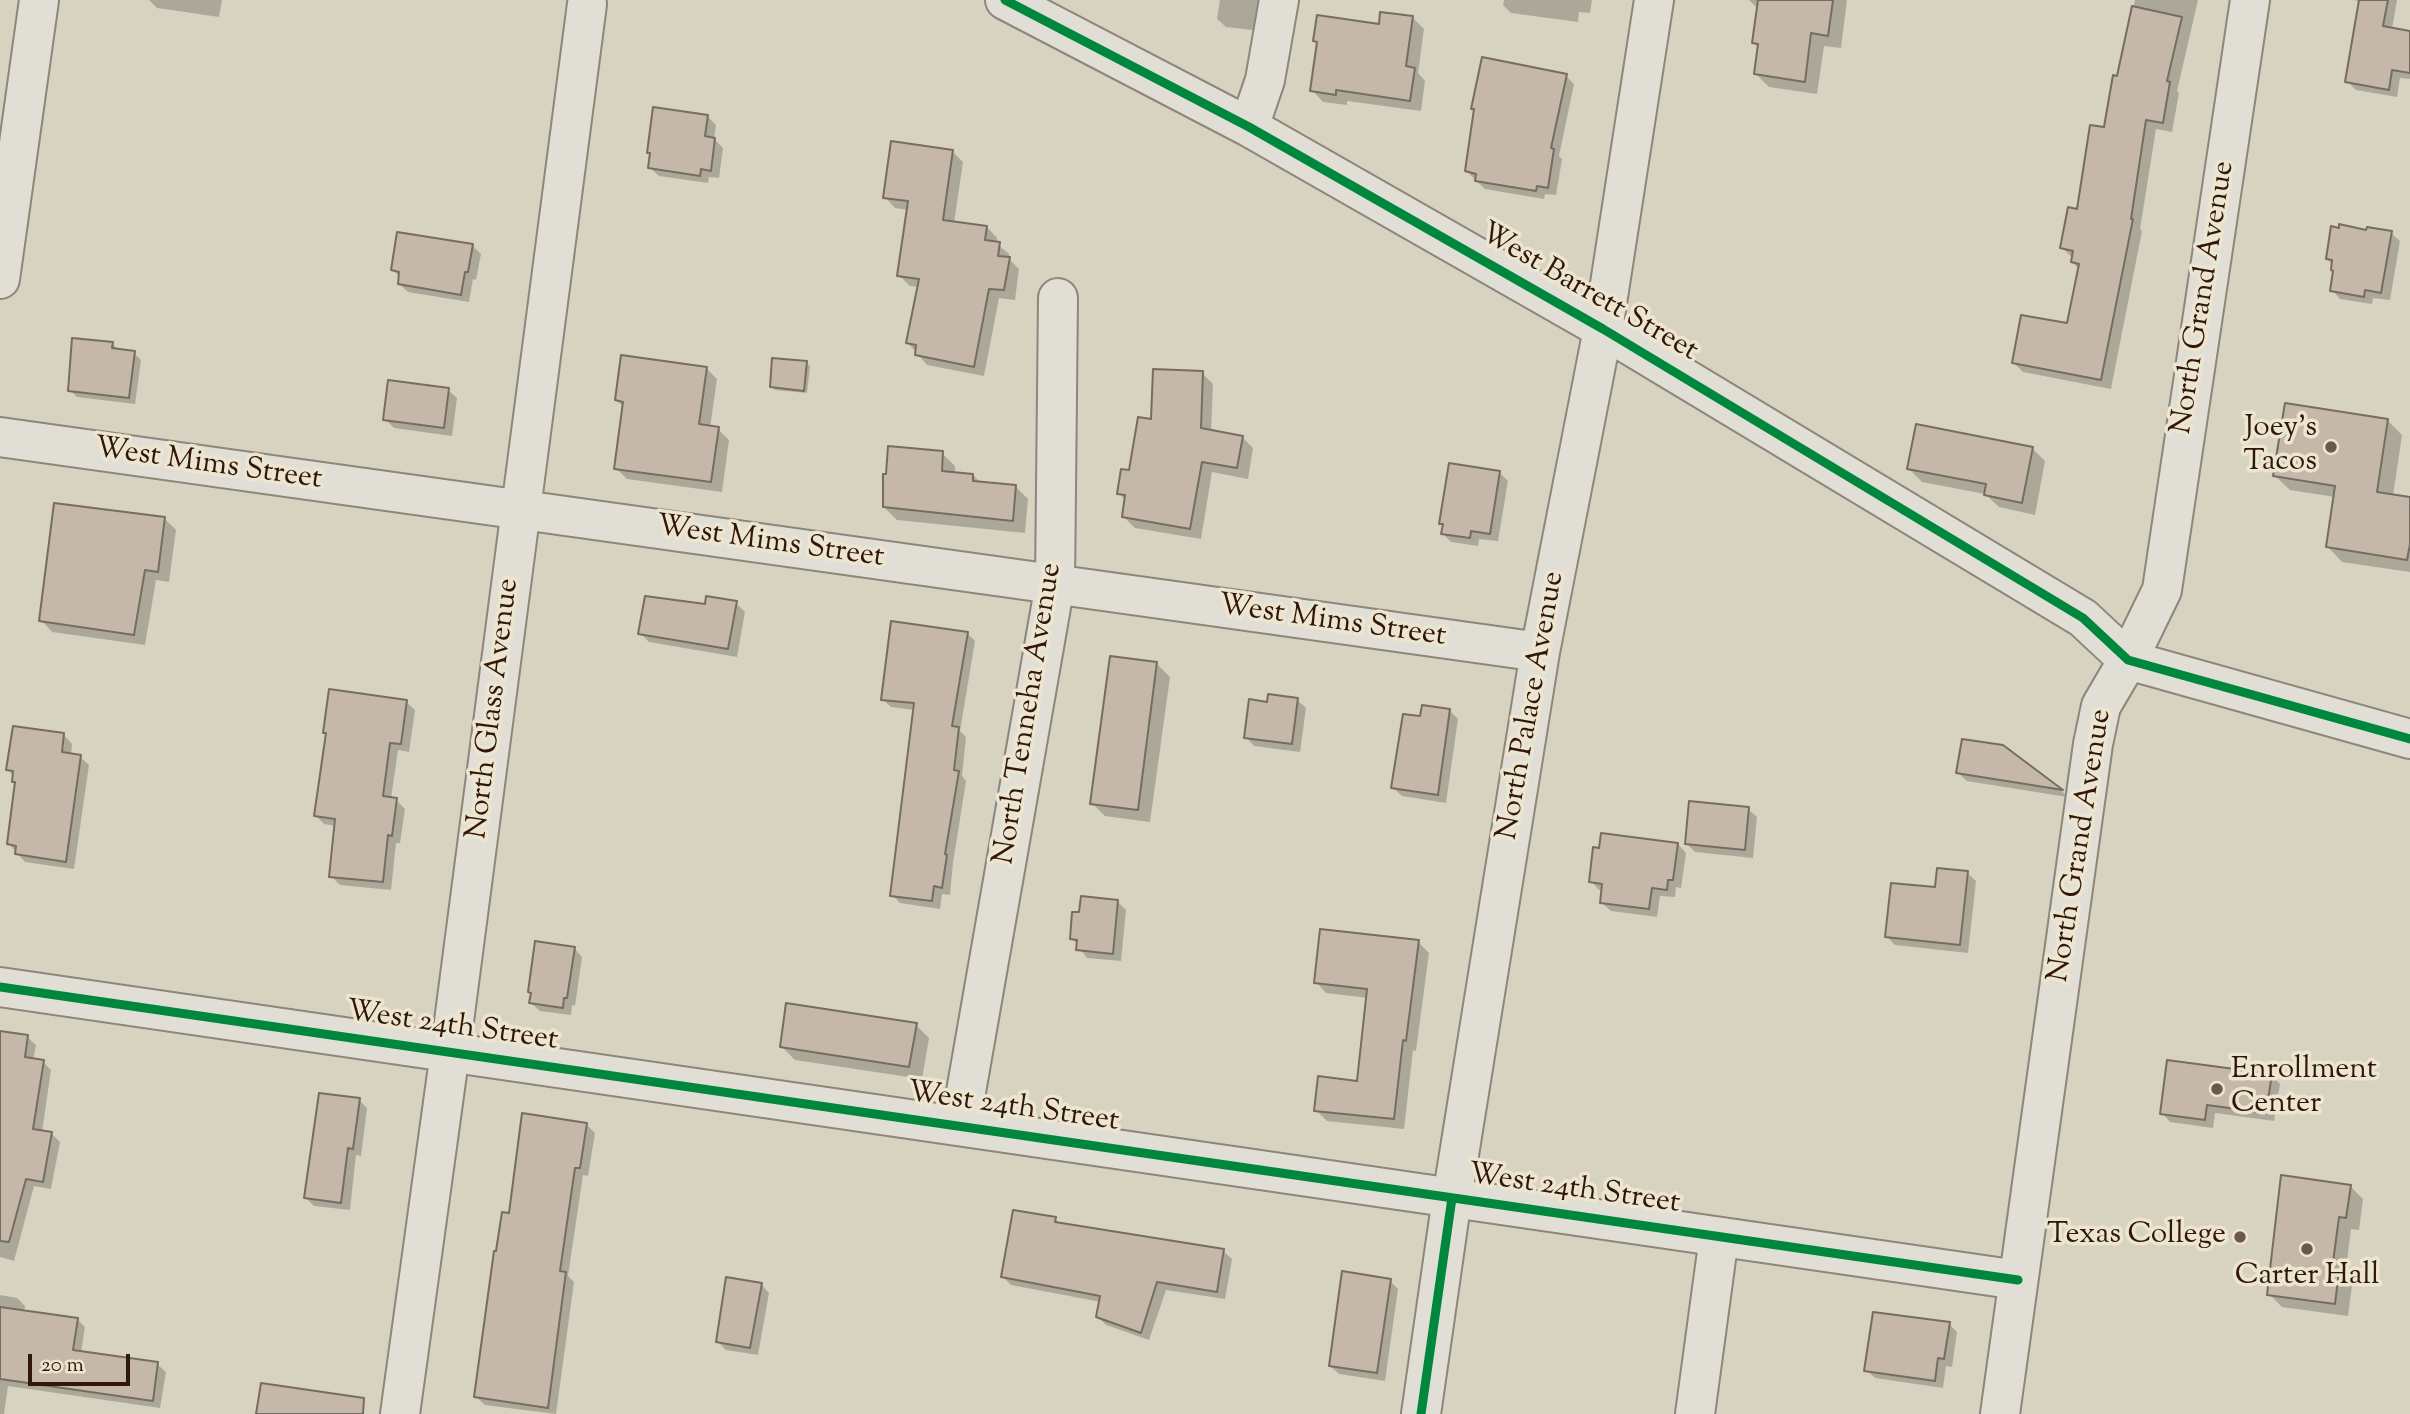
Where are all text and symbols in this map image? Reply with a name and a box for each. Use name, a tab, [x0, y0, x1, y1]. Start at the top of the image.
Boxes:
street label: North Grand Avenue	[2166, 159, 2244, 437]
street label: West Barrett Street	[1473, 217, 1703, 371]
place label: Joey's Tacos	[2243, 412, 2317, 482]
street label: West Mims Street	[92, 432, 324, 500]
marker: Joey's Tacos	[2323, 439, 2339, 455]
street label: West Mims Street	[654, 510, 886, 578]
street label: North Tenneha Avenue	[988, 561, 1072, 867]
street label: North Palace Avenue	[1492, 569, 1574, 843]
street label: North Glass Avenue	[461, 577, 529, 841]
street label: West Mims Street	[1216, 589, 1448, 657]
street label: North Grand Avenue	[2043, 707, 2121, 985]
street label: West 24th Street	[344, 995, 560, 1061]
place label: Enrollment Center	[2231, 1054, 2377, 1124]
street label: West 24th Street	[905, 1076, 1121, 1142]
marker: Enrollment Center	[2209, 1081, 2225, 1097]
street label: West 24th Street	[1466, 1158, 1682, 1224]
place label: Texas College	[2047, 1219, 2226, 1255]
marker: Texas College	[2232, 1229, 2248, 1245]
marker: Carter Hall	[2299, 1241, 2315, 1257]
place label: Carter Hall	[2235, 1260, 2379, 1296]
scale bar	[32, 1340, 133, 1384]
text: 20 m	[41, 1351, 84, 1381]

